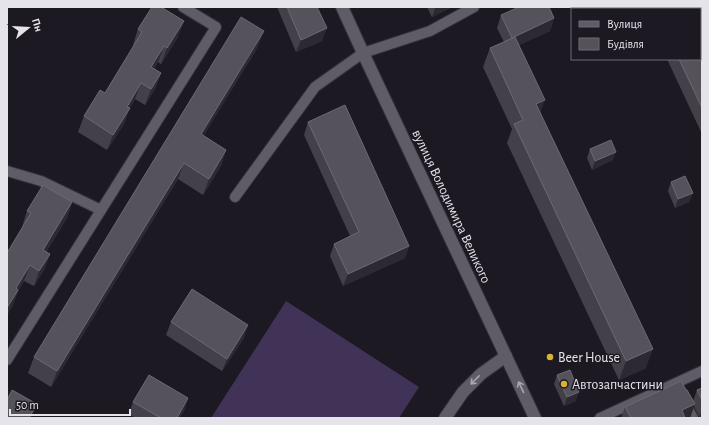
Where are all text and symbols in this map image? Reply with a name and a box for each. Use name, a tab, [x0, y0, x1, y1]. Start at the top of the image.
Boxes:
north arrow	[8, 8, 48, 48]
legend	[571, 8, 701, 60]
text: Пн	[30, 17, 44, 33]
text: Вулиця	[607, 18, 642, 31]
text: Будівля	[607, 38, 644, 51]
street label: вулиця Володимира Великого	[409, 127, 493, 286]
place label: Beer House	[558, 351, 620, 365]
marker: Beer House	[545, 352, 555, 362]
one-way arrow	[470, 375, 480, 385]
place label: Автозапчастини	[572, 378, 663, 392]
marker: Автозапчастини	[559, 379, 569, 389]
one-way arrow	[516, 382, 524, 394]
scale bar	[10, 391, 130, 417]
text: 50 m	[16, 399, 39, 411]

